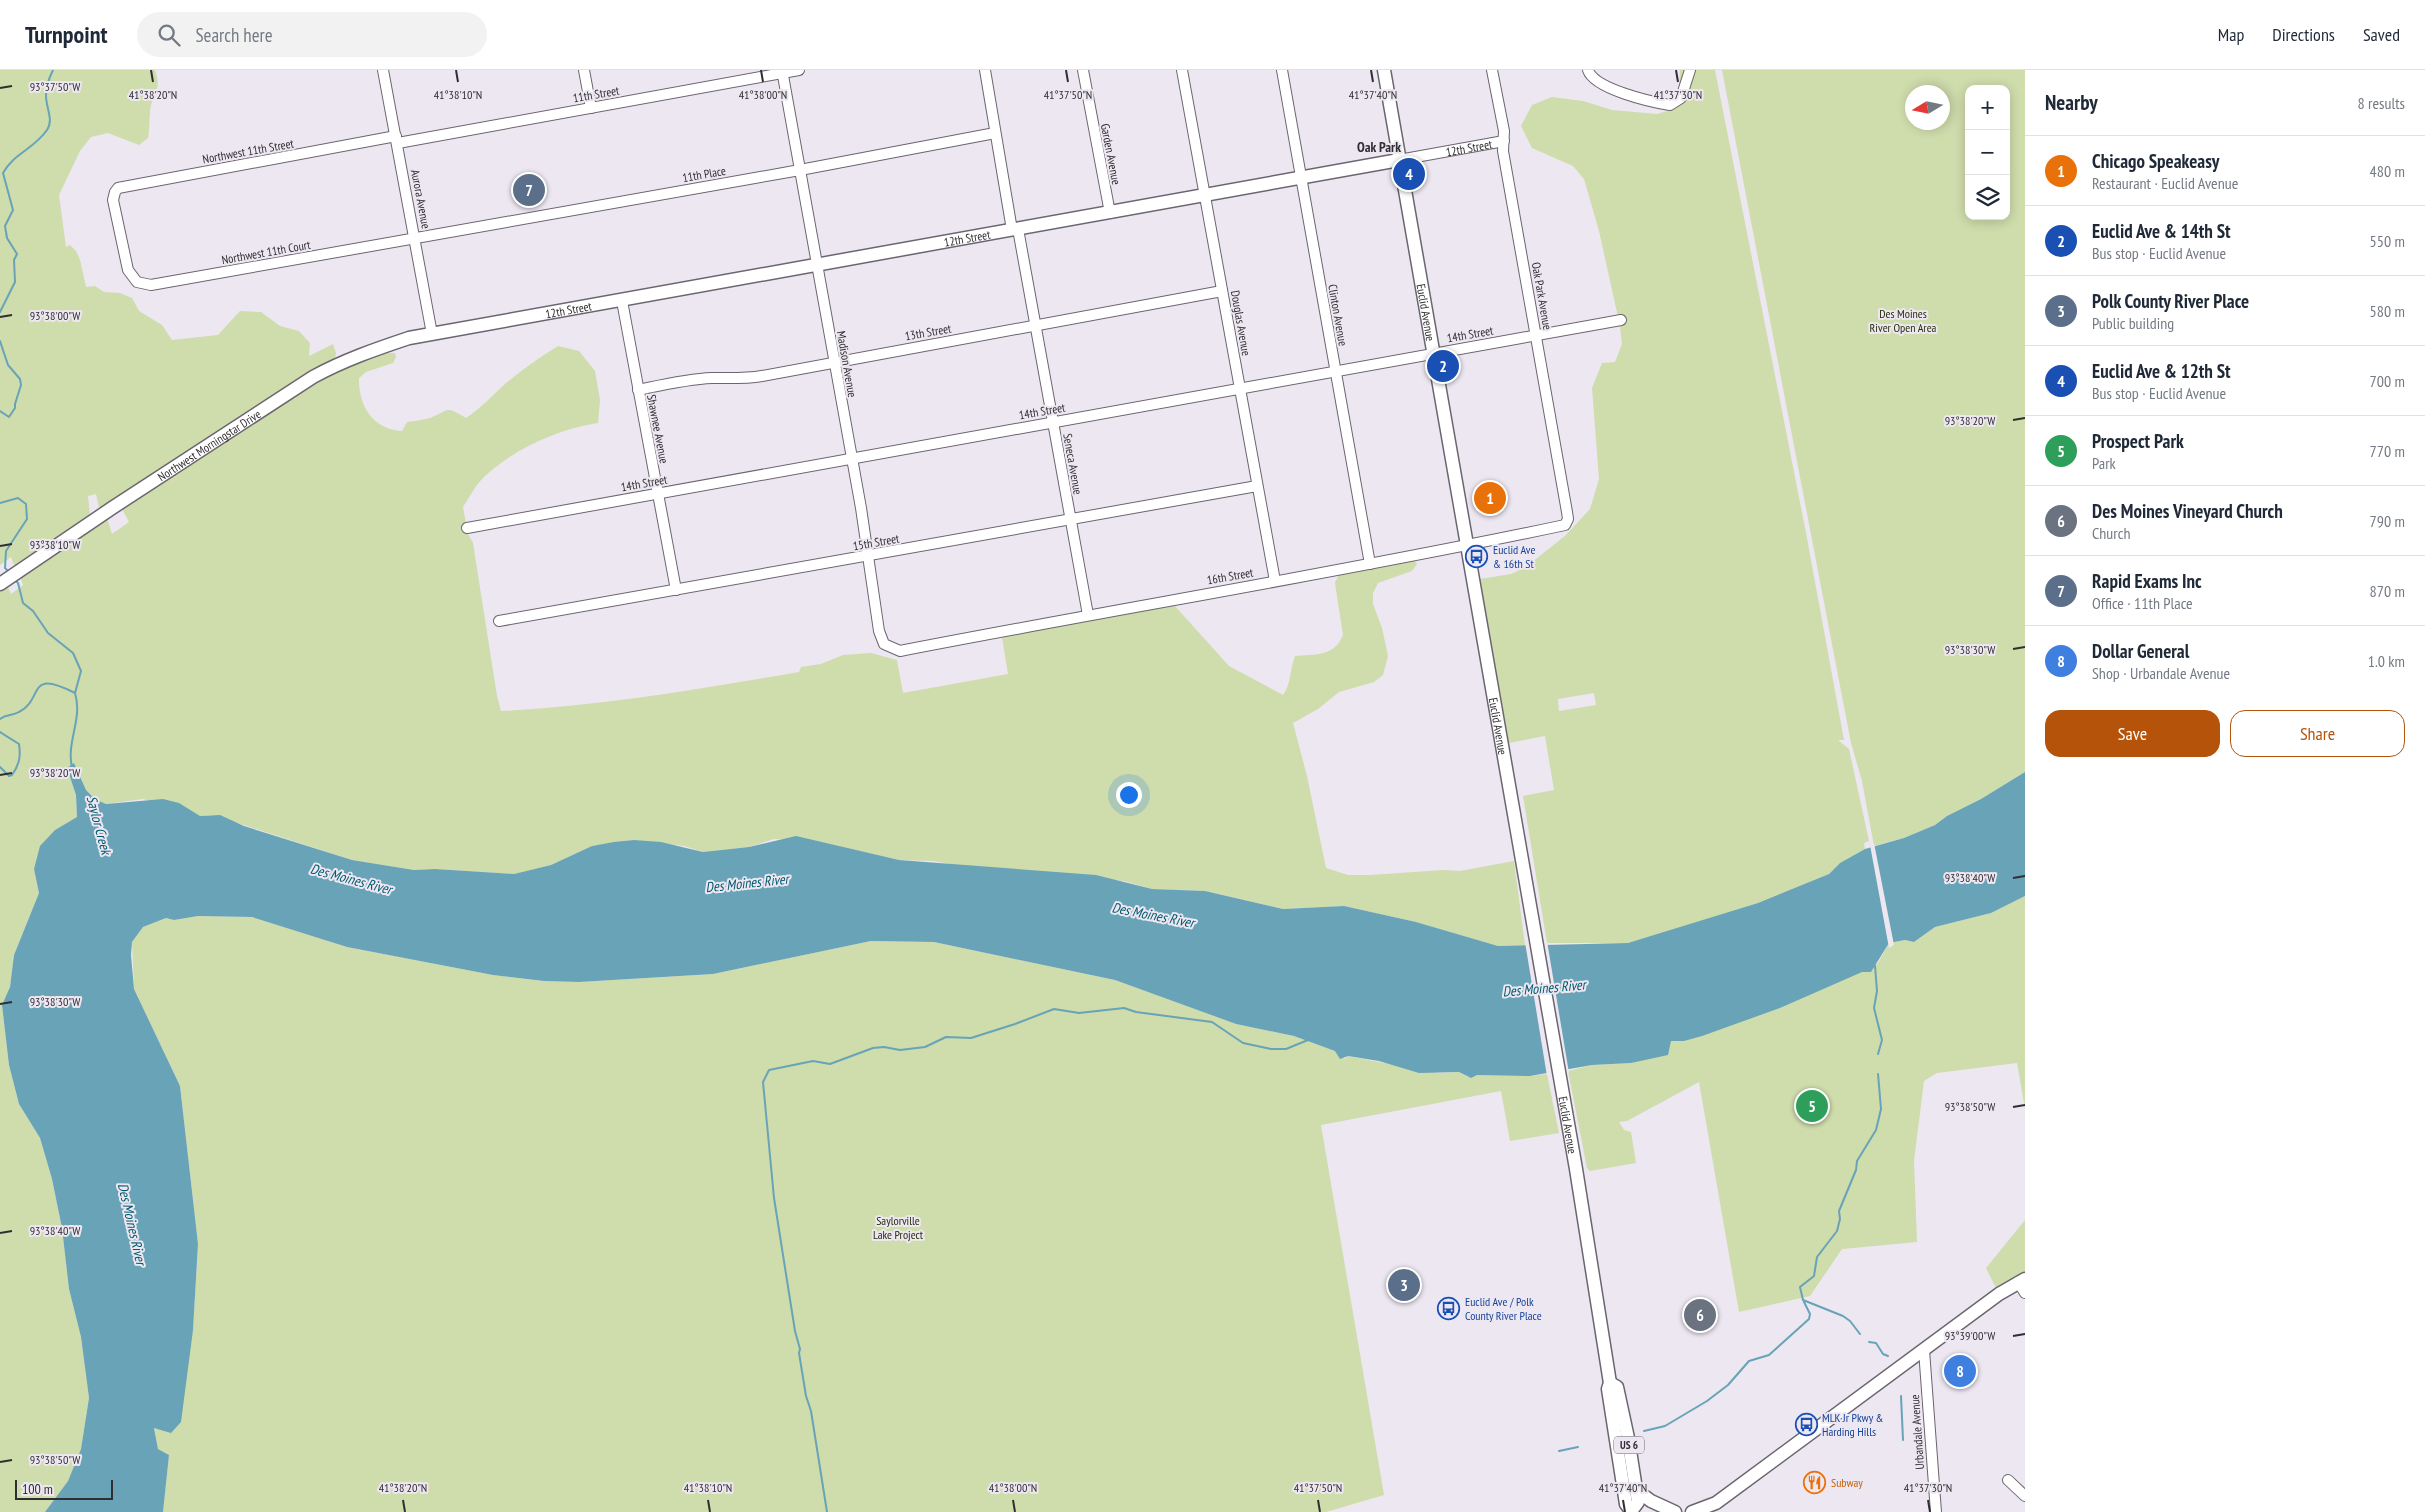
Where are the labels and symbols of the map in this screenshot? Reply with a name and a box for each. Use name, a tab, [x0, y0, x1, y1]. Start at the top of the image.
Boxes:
text: 93°37'50"W	[30, 79, 80, 94]
street label: 11th Street	[572, 82, 621, 105]
north arrow	[1905, 85, 1950, 130]
text: 41°38'20"N	[129, 87, 177, 102]
text: 41°38'10"N	[434, 87, 482, 102]
text: 41°38'00"N	[739, 87, 787, 102]
text: 41°37'50"N	[1044, 87, 1092, 102]
text: 41°37'40"N	[1349, 87, 1397, 102]
text: 41°37'30"N	[1654, 87, 1702, 102]
street label: Garden Avenue	[1098, 122, 1124, 186]
street label: Northwest 11th Street	[201, 135, 295, 166]
street label: 12th Street	[1444, 136, 1494, 159]
district label: Oak Park	[1357, 138, 1401, 156]
pin: 4	[1393, 155, 1425, 193]
street label: 11th Place	[681, 163, 727, 185]
street label: Aurora Avenue	[408, 168, 434, 230]
pin: 7	[513, 171, 545, 209]
street label: 12th Street	[943, 226, 992, 249]
street label: Northwest 11th Court	[220, 237, 312, 267]
street label: Oak Park Avenue	[1529, 261, 1555, 331]
street label: Clinton Avenue	[1325, 283, 1351, 347]
street label: Euclid Avenue	[1414, 283, 1439, 342]
street label: Douglas Avenue	[1228, 289, 1254, 357]
street label: 12th Street	[544, 298, 593, 321]
park label: Des Moines River Open Area	[1870, 306, 1937, 335]
text: 93°38'00"W	[30, 308, 80, 323]
street label: 13th Street	[904, 320, 953, 343]
street label: 14th Street	[1446, 322, 1495, 345]
street label: Madison Avenue	[834, 330, 860, 398]
pin: 2	[1427, 347, 1459, 385]
street label: Shawnee Avenue	[644, 393, 672, 465]
street label: 14th Street	[1018, 399, 1067, 422]
street label: Northwest Morningstar Drive	[154, 406, 263, 484]
text: 93°38'20"W	[1945, 413, 1995, 428]
street label: Seneca Avenue	[1060, 432, 1086, 496]
street label: 14th Street	[620, 471, 669, 494]
pin: 1	[1474, 479, 1506, 517]
street label: 15th Street	[852, 530, 901, 553]
text: 93°38'10"W	[30, 537, 80, 552]
place label: Euclid Ave & 16th St	[1493, 542, 1535, 571]
bus stop icon: Euclid Ave & 16th St	[1465, 544, 1489, 568]
street label: 16th Street	[1206, 564, 1255, 587]
text: 93°38'30"W	[1945, 642, 1995, 657]
street label: Euclid Avenue	[1486, 696, 1511, 756]
text: 93°38'20"W	[30, 765, 80, 780]
your location	[1116, 782, 1142, 808]
water label: Saylor Creek	[83, 794, 116, 858]
water label: Des Moines River	[308, 860, 396, 899]
water label: Des Moines River	[705, 869, 791, 896]
text: 93°38'40"W	[1945, 870, 1995, 885]
water label: Des Moines River	[1110, 898, 1198, 932]
water label: Des Moines River	[1502, 975, 1588, 1001]
text: 93°38'30"W	[30, 994, 80, 1009]
pin: 5	[1796, 1087, 1828, 1125]
street label: Euclid Avenue	[1556, 1095, 1581, 1155]
text: 93°38'50"W	[1945, 1099, 1995, 1114]
water label: Des Moines River	[114, 1181, 151, 1269]
park label: Saylorville Lake Project	[873, 1213, 924, 1242]
text: 93°38'40"W	[30, 1223, 80, 1238]
pin: 3	[1388, 1266, 1420, 1304]
place label: Euclid Ave / Polk County River Place	[1465, 1294, 1542, 1323]
bus stop icon: Euclid Ave / Polk County River Place	[1437, 1296, 1461, 1320]
pin: 6	[1684, 1296, 1716, 1334]
text: 93°39'00"W	[1945, 1328, 1995, 1343]
pin: 8	[1944, 1352, 1976, 1390]
street label: Urbandale Avenue	[1907, 1394, 1927, 1470]
place label: MLK Jr Pkwy & Harding Hills	[1822, 1410, 1883, 1439]
bus stop icon: MLK Jr Pkwy & Harding Hills	[1794, 1412, 1818, 1436]
road number: US 6	[1614, 1436, 1644, 1454]
text: 93°38'50"W	[30, 1452, 80, 1467]
restaurant icon: Subway	[1803, 1470, 1827, 1494]
place label: Subway	[1831, 1475, 1863, 1490]
scale bar	[15, 1477, 112, 1500]
text: 41°38'20"N	[379, 1480, 427, 1495]
text: 41°38'10"N	[684, 1480, 732, 1495]
text: 41°38'00"N	[989, 1480, 1037, 1495]
text: 41°37'50"N	[1294, 1480, 1342, 1495]
text: 41°37'40"N	[1599, 1480, 1647, 1495]
text: 41°37'30"N	[1904, 1480, 1952, 1495]

